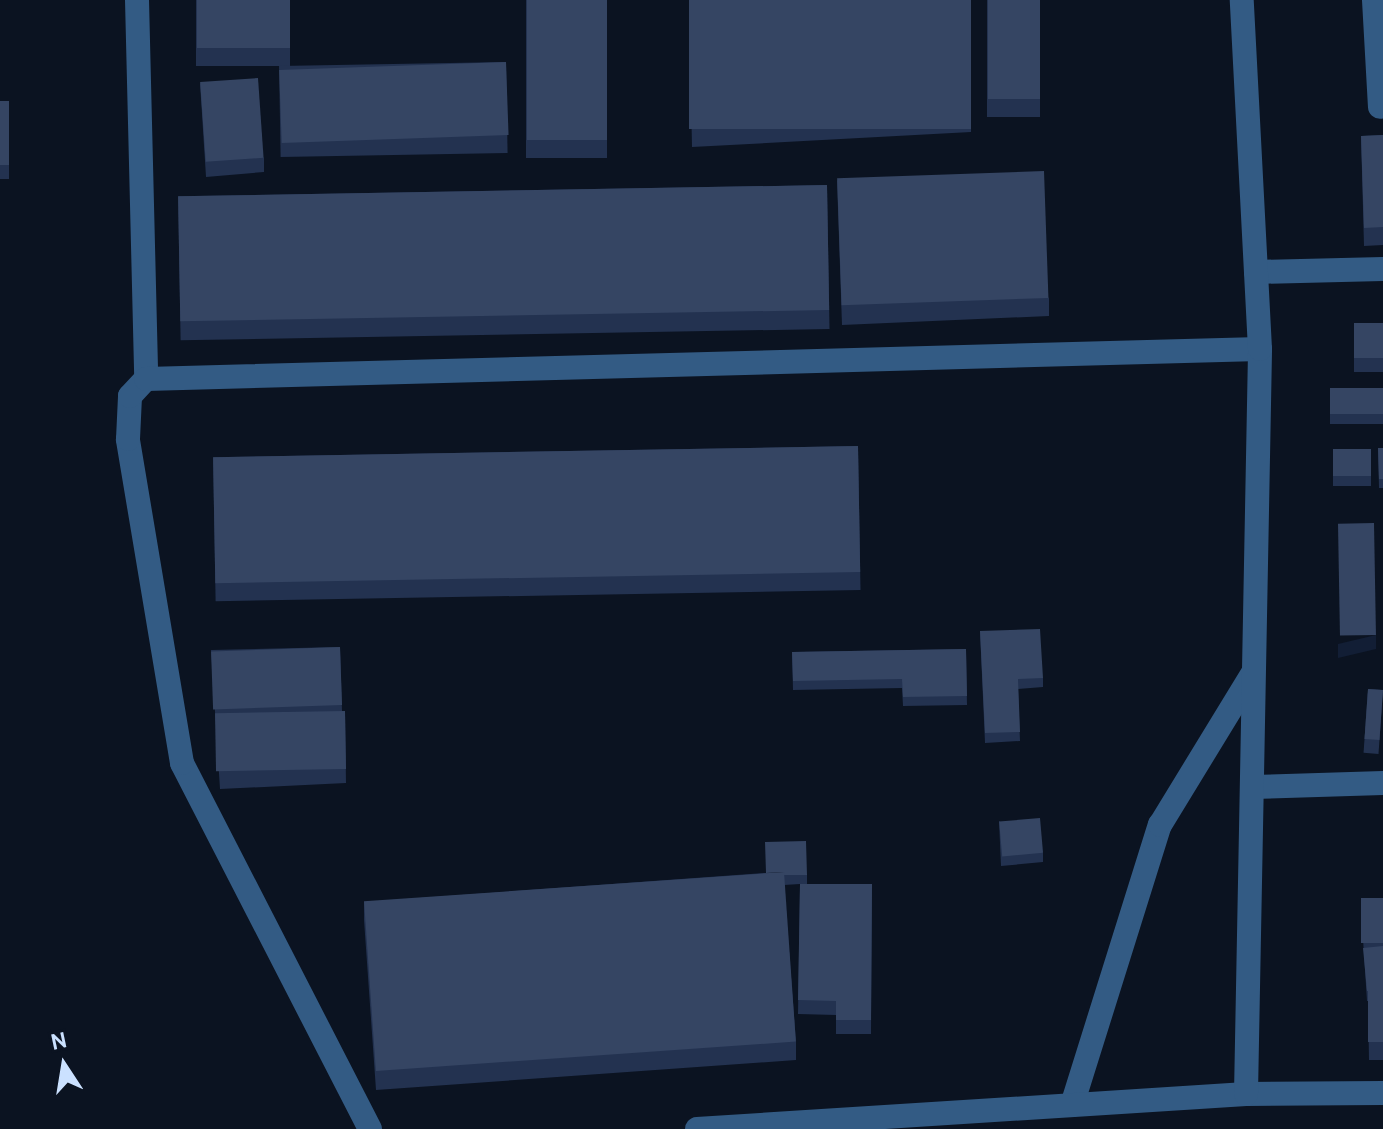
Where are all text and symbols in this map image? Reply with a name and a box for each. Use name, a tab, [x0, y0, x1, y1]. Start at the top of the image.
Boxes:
north arrow	[24, 1025, 104, 1105]
text: N	[48, 1026, 69, 1056]

